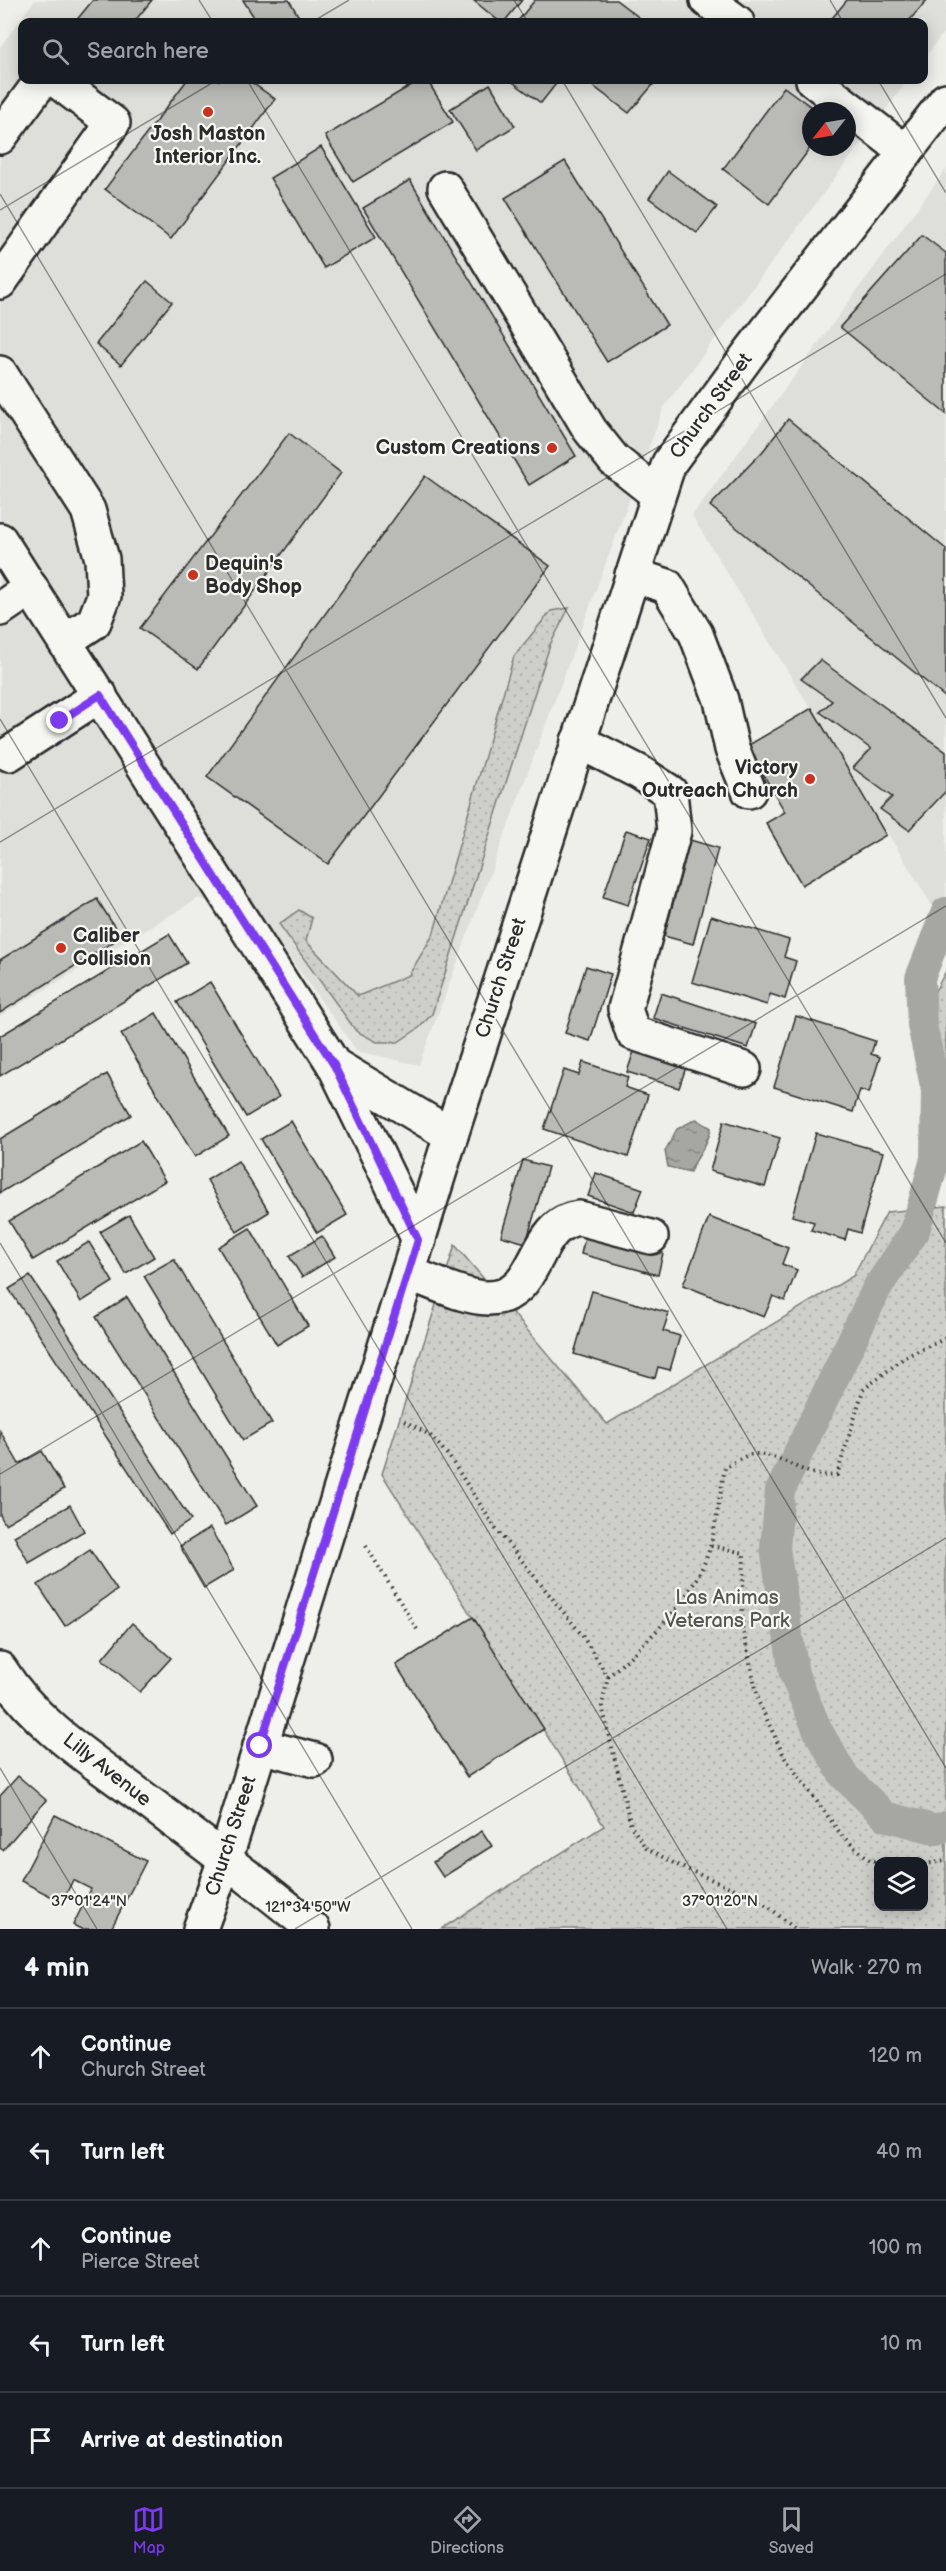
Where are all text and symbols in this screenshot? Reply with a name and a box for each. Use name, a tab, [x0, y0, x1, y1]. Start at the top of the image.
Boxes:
search box	[18, 18, 928, 84]
icon: search	[39, 35, 72, 68]
text: Search here	[87, 38, 209, 65]
north arrow	[802, 102, 856, 156]
marker: Josh Maston Interior Inc.	[201, 105, 215, 119]
place label: Josh Maston Interior Inc.	[150, 122, 266, 169]
street label: Church Street	[665, 348, 757, 464]
place label: Custom Creations	[376, 436, 540, 460]
marker: Custom Creations	[545, 441, 559, 455]
place label: Dequin's Body Shop	[205, 552, 302, 599]
marker: Dequin's Body Shop	[186, 568, 200, 582]
route end	[46, 707, 72, 733]
place label: Victory Outreach Church	[642, 756, 799, 803]
marker: Victory Outreach Church	[803, 772, 817, 786]
street label: Church Street	[470, 915, 532, 1041]
place label: Caliber Collision	[73, 924, 151, 971]
marker: Caliber Collision	[54, 941, 68, 955]
park label: Las Animas Veterans Park	[665, 1586, 790, 1633]
street label: Lilly Avenue	[58, 1728, 156, 1812]
route start	[246, 1732, 272, 1758]
street label: Church Street	[200, 1773, 262, 1899]
map controls	[874, 1857, 928, 1911]
button: layers	[874, 1857, 928, 1911]
text: 37°01'24"N	[51, 1892, 127, 1911]
text: 37°01'20"N	[682, 1892, 758, 1911]
text: 121°34'50"W	[265, 1898, 351, 1917]
text: 4 min	[24, 1953, 89, 1984]
text: Walk · 270 m	[811, 1956, 922, 1980]
text: Continue	[81, 2031, 171, 2058]
icon: ahead	[24, 2040, 57, 2073]
text: 120 m	[869, 2044, 922, 2068]
text: Church Street	[81, 2058, 206, 2082]
icon: left	[24, 2136, 57, 2169]
text: Turn left	[81, 2139, 165, 2166]
text: 40 m	[876, 2140, 922, 2164]
text: Continue	[81, 2223, 171, 2250]
icon: ahead	[24, 2232, 57, 2265]
text: 100 m	[869, 2236, 922, 2260]
text: Pierce Street	[81, 2250, 199, 2274]
icon: left	[24, 2328, 57, 2361]
text: Turn left	[81, 2331, 165, 2358]
text: 10 m	[881, 2332, 922, 2356]
icon: arrive	[24, 2424, 57, 2457]
text: Arrive at destination	[81, 2427, 283, 2454]
tab: Map	[132, 2503, 165, 2558]
tab: Directions	[430, 2503, 504, 2558]
tab: Saved	[769, 2503, 814, 2558]

